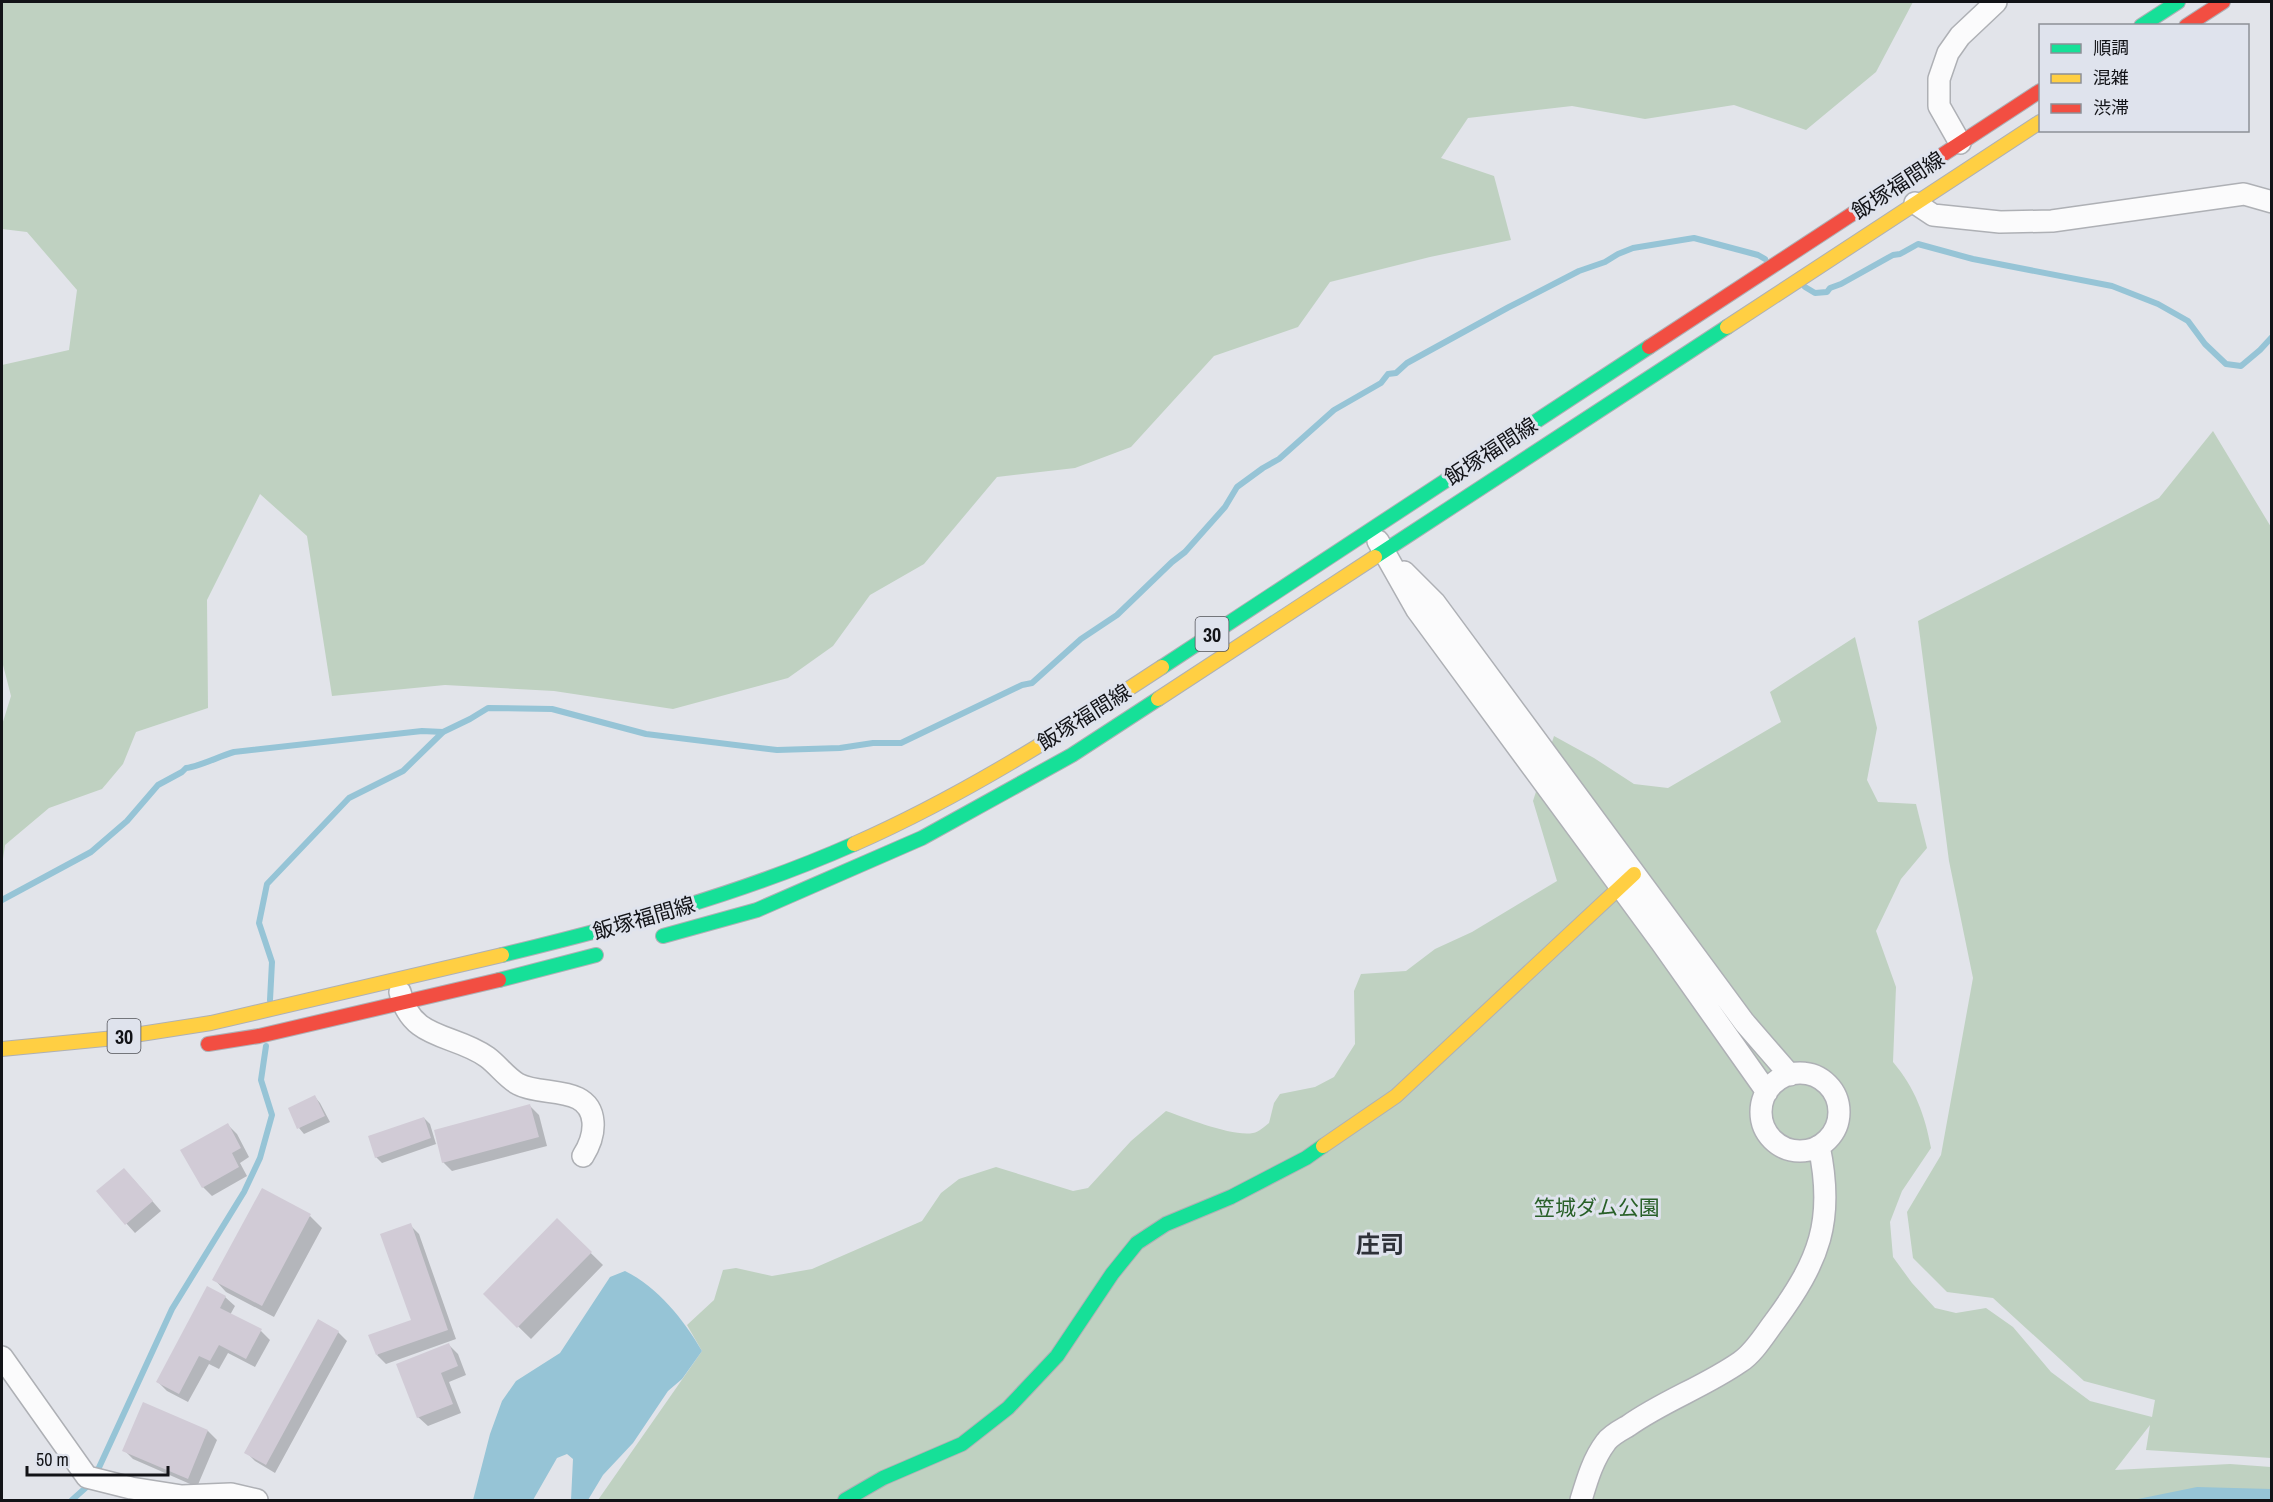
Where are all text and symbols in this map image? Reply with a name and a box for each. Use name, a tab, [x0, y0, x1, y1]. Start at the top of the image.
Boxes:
legend	[2039, 24, 2249, 132]
text: 順調	[2093, 35, 2129, 60]
text: 混雑	[2093, 65, 2129, 90]
text: 渋滞	[2093, 95, 2129, 120]
street label: 飯塚福間線	[1846, 144, 1950, 226]
street label: 飯塚福間線	[1439, 410, 1543, 492]
road number: 30	[1196, 617, 1228, 651]
street label: 飯塚福間線	[1032, 677, 1136, 757]
street label: 飯塚福間線	[590, 890, 698, 946]
road number: 30	[108, 1019, 140, 1053]
park label: 笠城ダム公園	[1534, 1193, 1660, 1222]
district label: 庄司	[1356, 1228, 1404, 1260]
scale bar	[27, 1439, 168, 1477]
text: 50 m	[36, 1447, 69, 1472]

